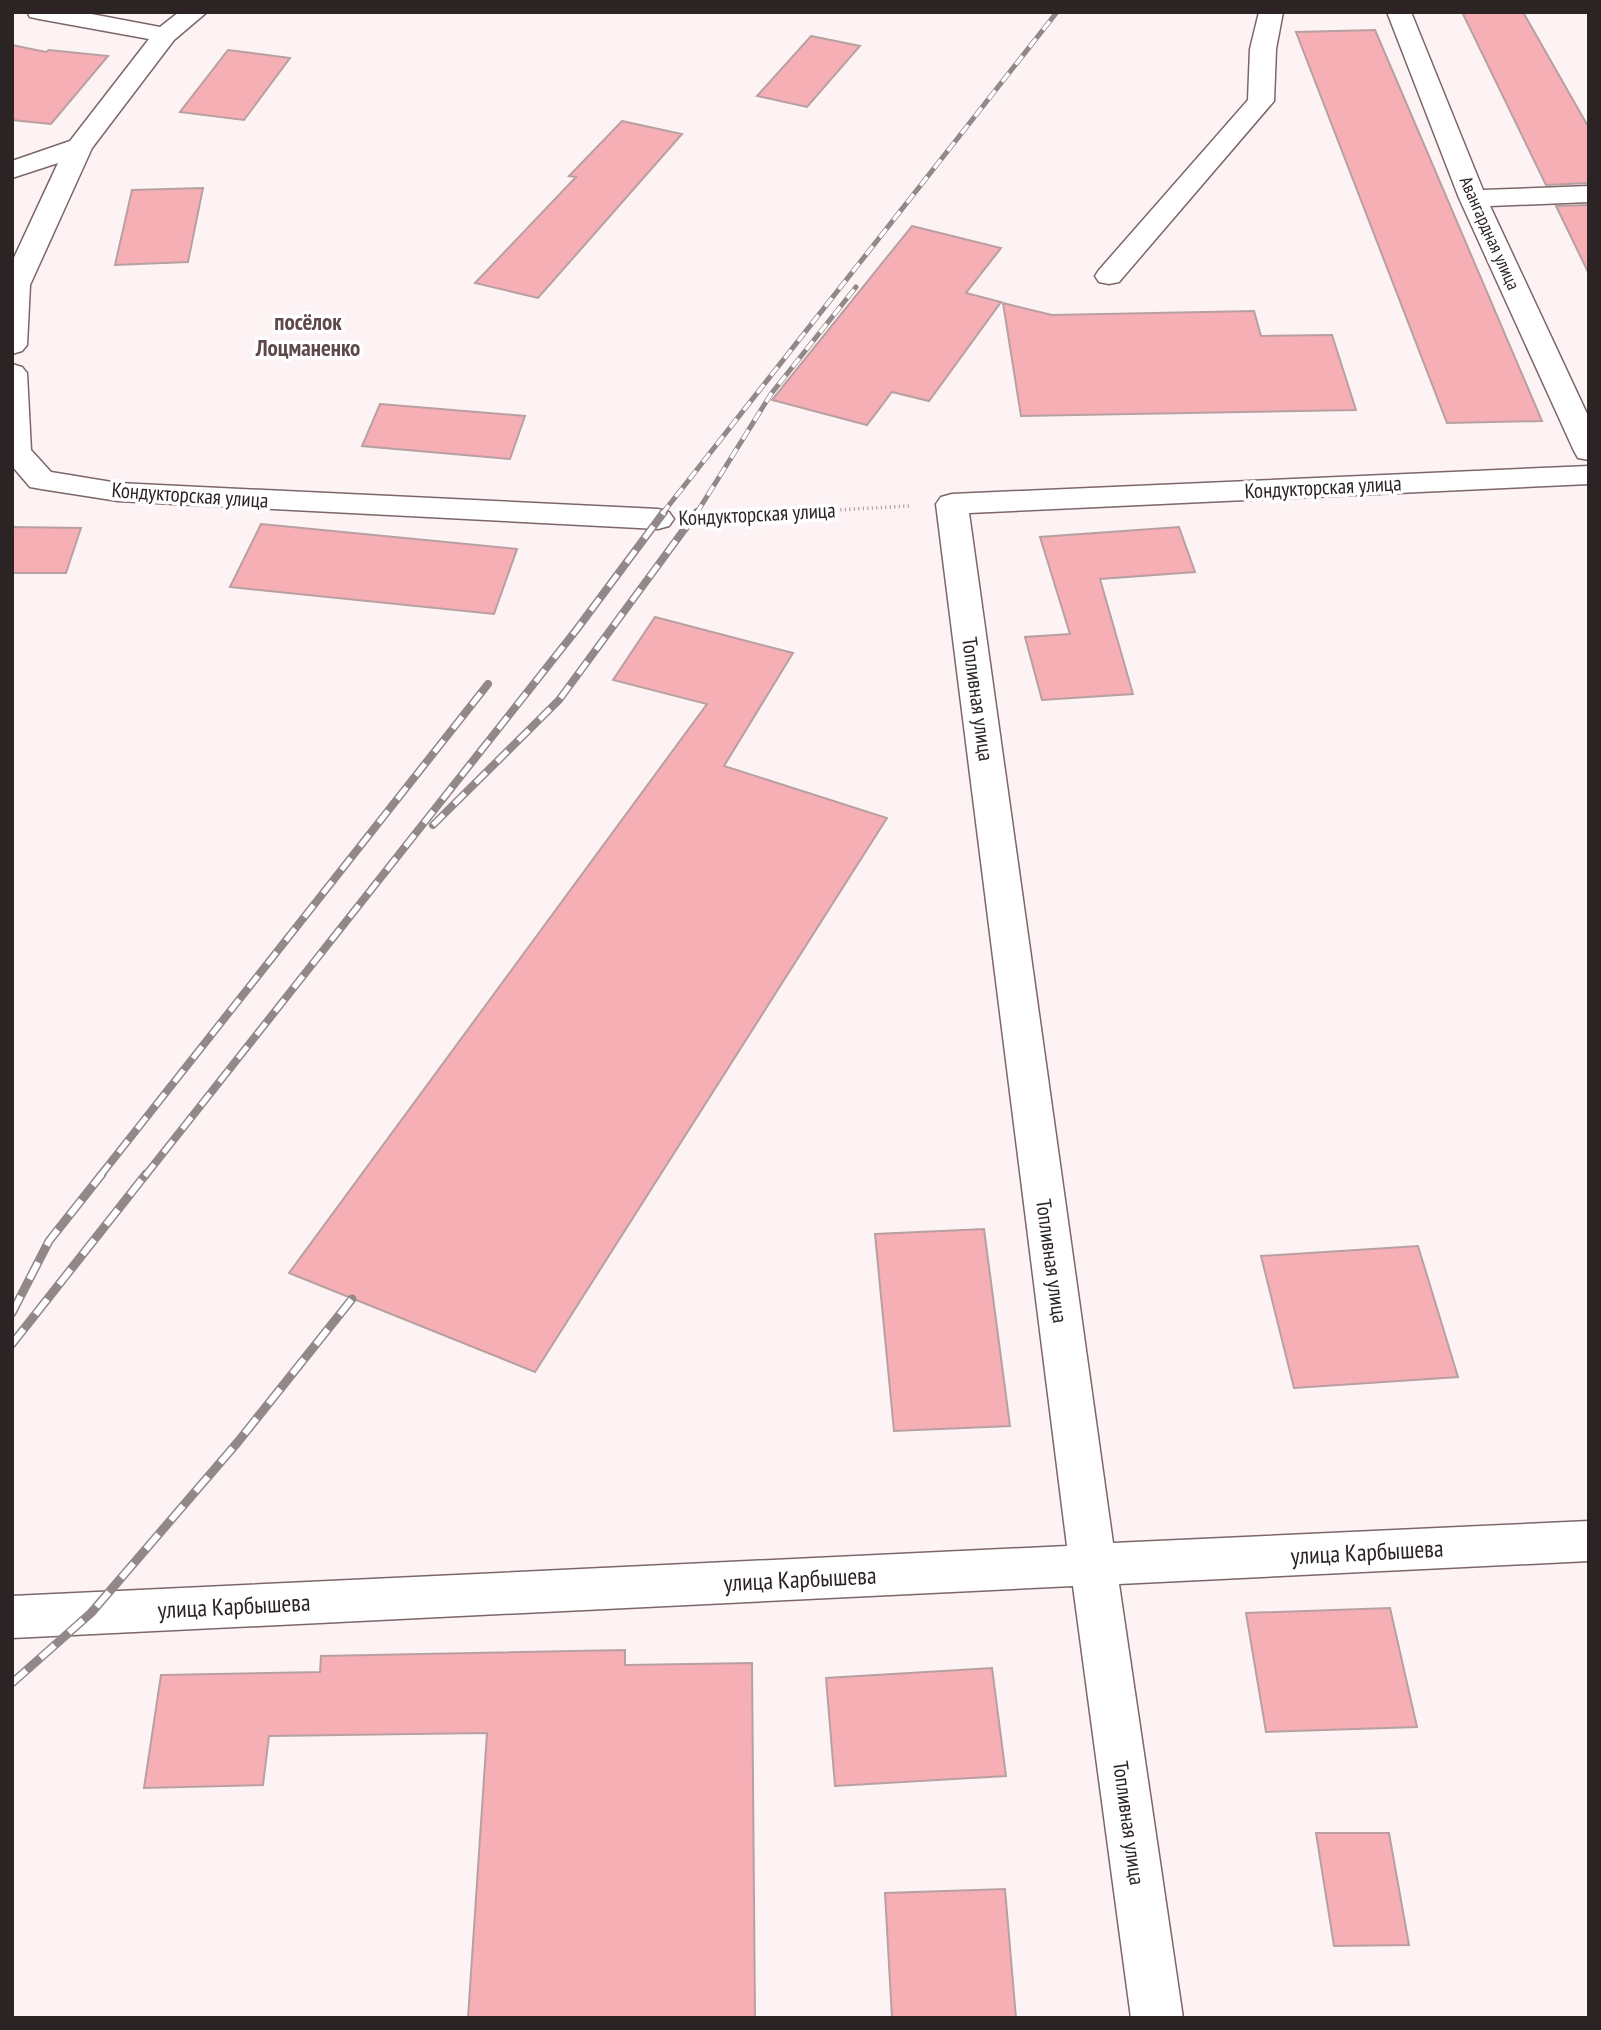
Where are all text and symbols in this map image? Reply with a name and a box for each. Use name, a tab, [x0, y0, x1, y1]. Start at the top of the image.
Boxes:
street label: Авангардная улица	[1455, 173, 1525, 293]
district label: посёлок Лоцманенко	[255, 307, 360, 362]
street label: Кондукторская улица	[1244, 469, 1402, 505]
street label: Кондукторская улица	[111, 476, 269, 514]
street label: Кондукторская улица	[678, 496, 836, 532]
street label: Топливная улица	[956, 635, 1000, 763]
street label: Топливная улица	[1030, 1197, 1074, 1325]
street label: улица Карбышева	[1290, 1533, 1444, 1571]
street label: улица Карбышева	[723, 1560, 877, 1598]
street label: улица Карбышева	[157, 1587, 311, 1625]
street label: Топливная улица	[1107, 1759, 1151, 1887]

